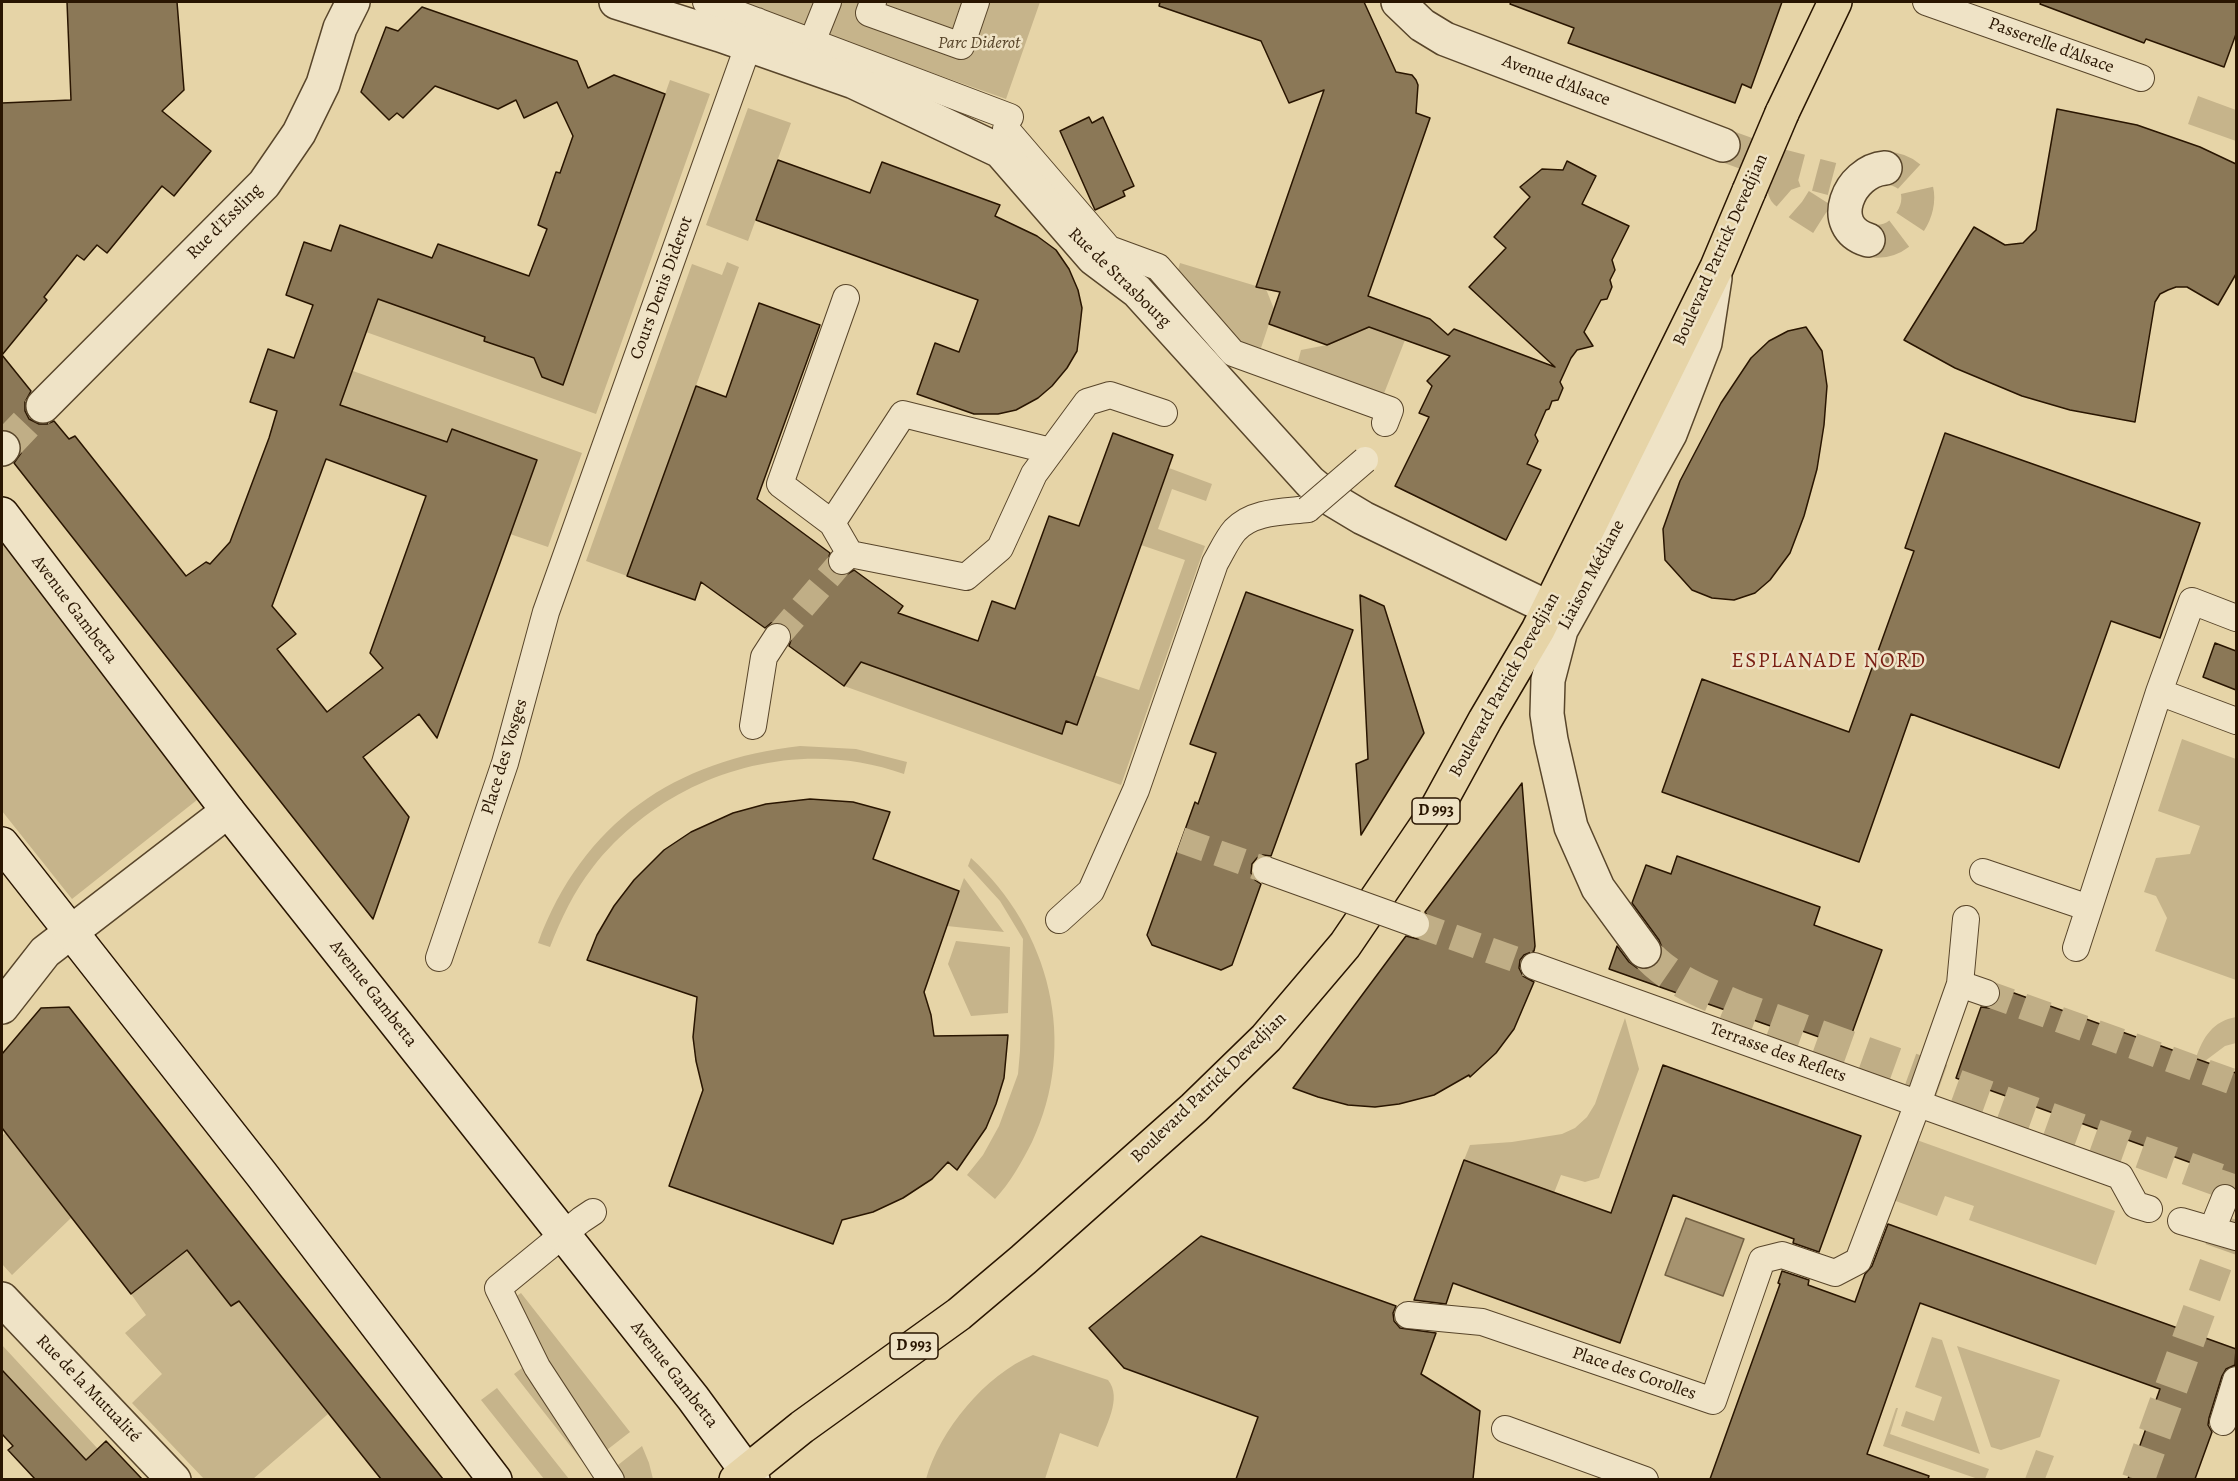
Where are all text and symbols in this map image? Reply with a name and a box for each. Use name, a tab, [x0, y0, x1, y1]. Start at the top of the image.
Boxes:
street label: Passerelle d'Alsace	[1985, 13, 2117, 79]
park label: Parc Diderot	[938, 33, 1020, 55]
street label: Avenue d'Alsace	[1499, 51, 1613, 111]
street label: Boulevard Patrick Devedjian	[1669, 151, 1773, 349]
street label: Rue d'Essling	[183, 180, 267, 264]
street label: Cours Denis Diderot	[626, 213, 698, 363]
street label: Rue de Strasbourg	[1063, 223, 1175, 333]
street label: Liaison Médiane	[1554, 516, 1630, 634]
street label: Avenue Gambetta	[26, 552, 122, 668]
street label: Boulevard Patrick Devedjian	[1445, 589, 1565, 781]
district label: ESPLANADE NORD	[1731, 649, 1927, 675]
street label: Place des Vosges	[477, 696, 533, 818]
road number: D 993	[1412, 798, 1460, 824]
street label: Avenue Gambetta	[325, 936, 421, 1052]
street label: Boulevard Patrick Devedjian	[1127, 1008, 1291, 1168]
street label: Terrasse des Reflets	[1707, 1018, 1849, 1088]
street label: Avenue Gambetta	[626, 1317, 722, 1433]
street label: Rue de la Mutualité	[31, 1331, 145, 1447]
road number: D 993	[890, 1333, 938, 1359]
street label: Place des Corolles	[1569, 1343, 1699, 1405]

